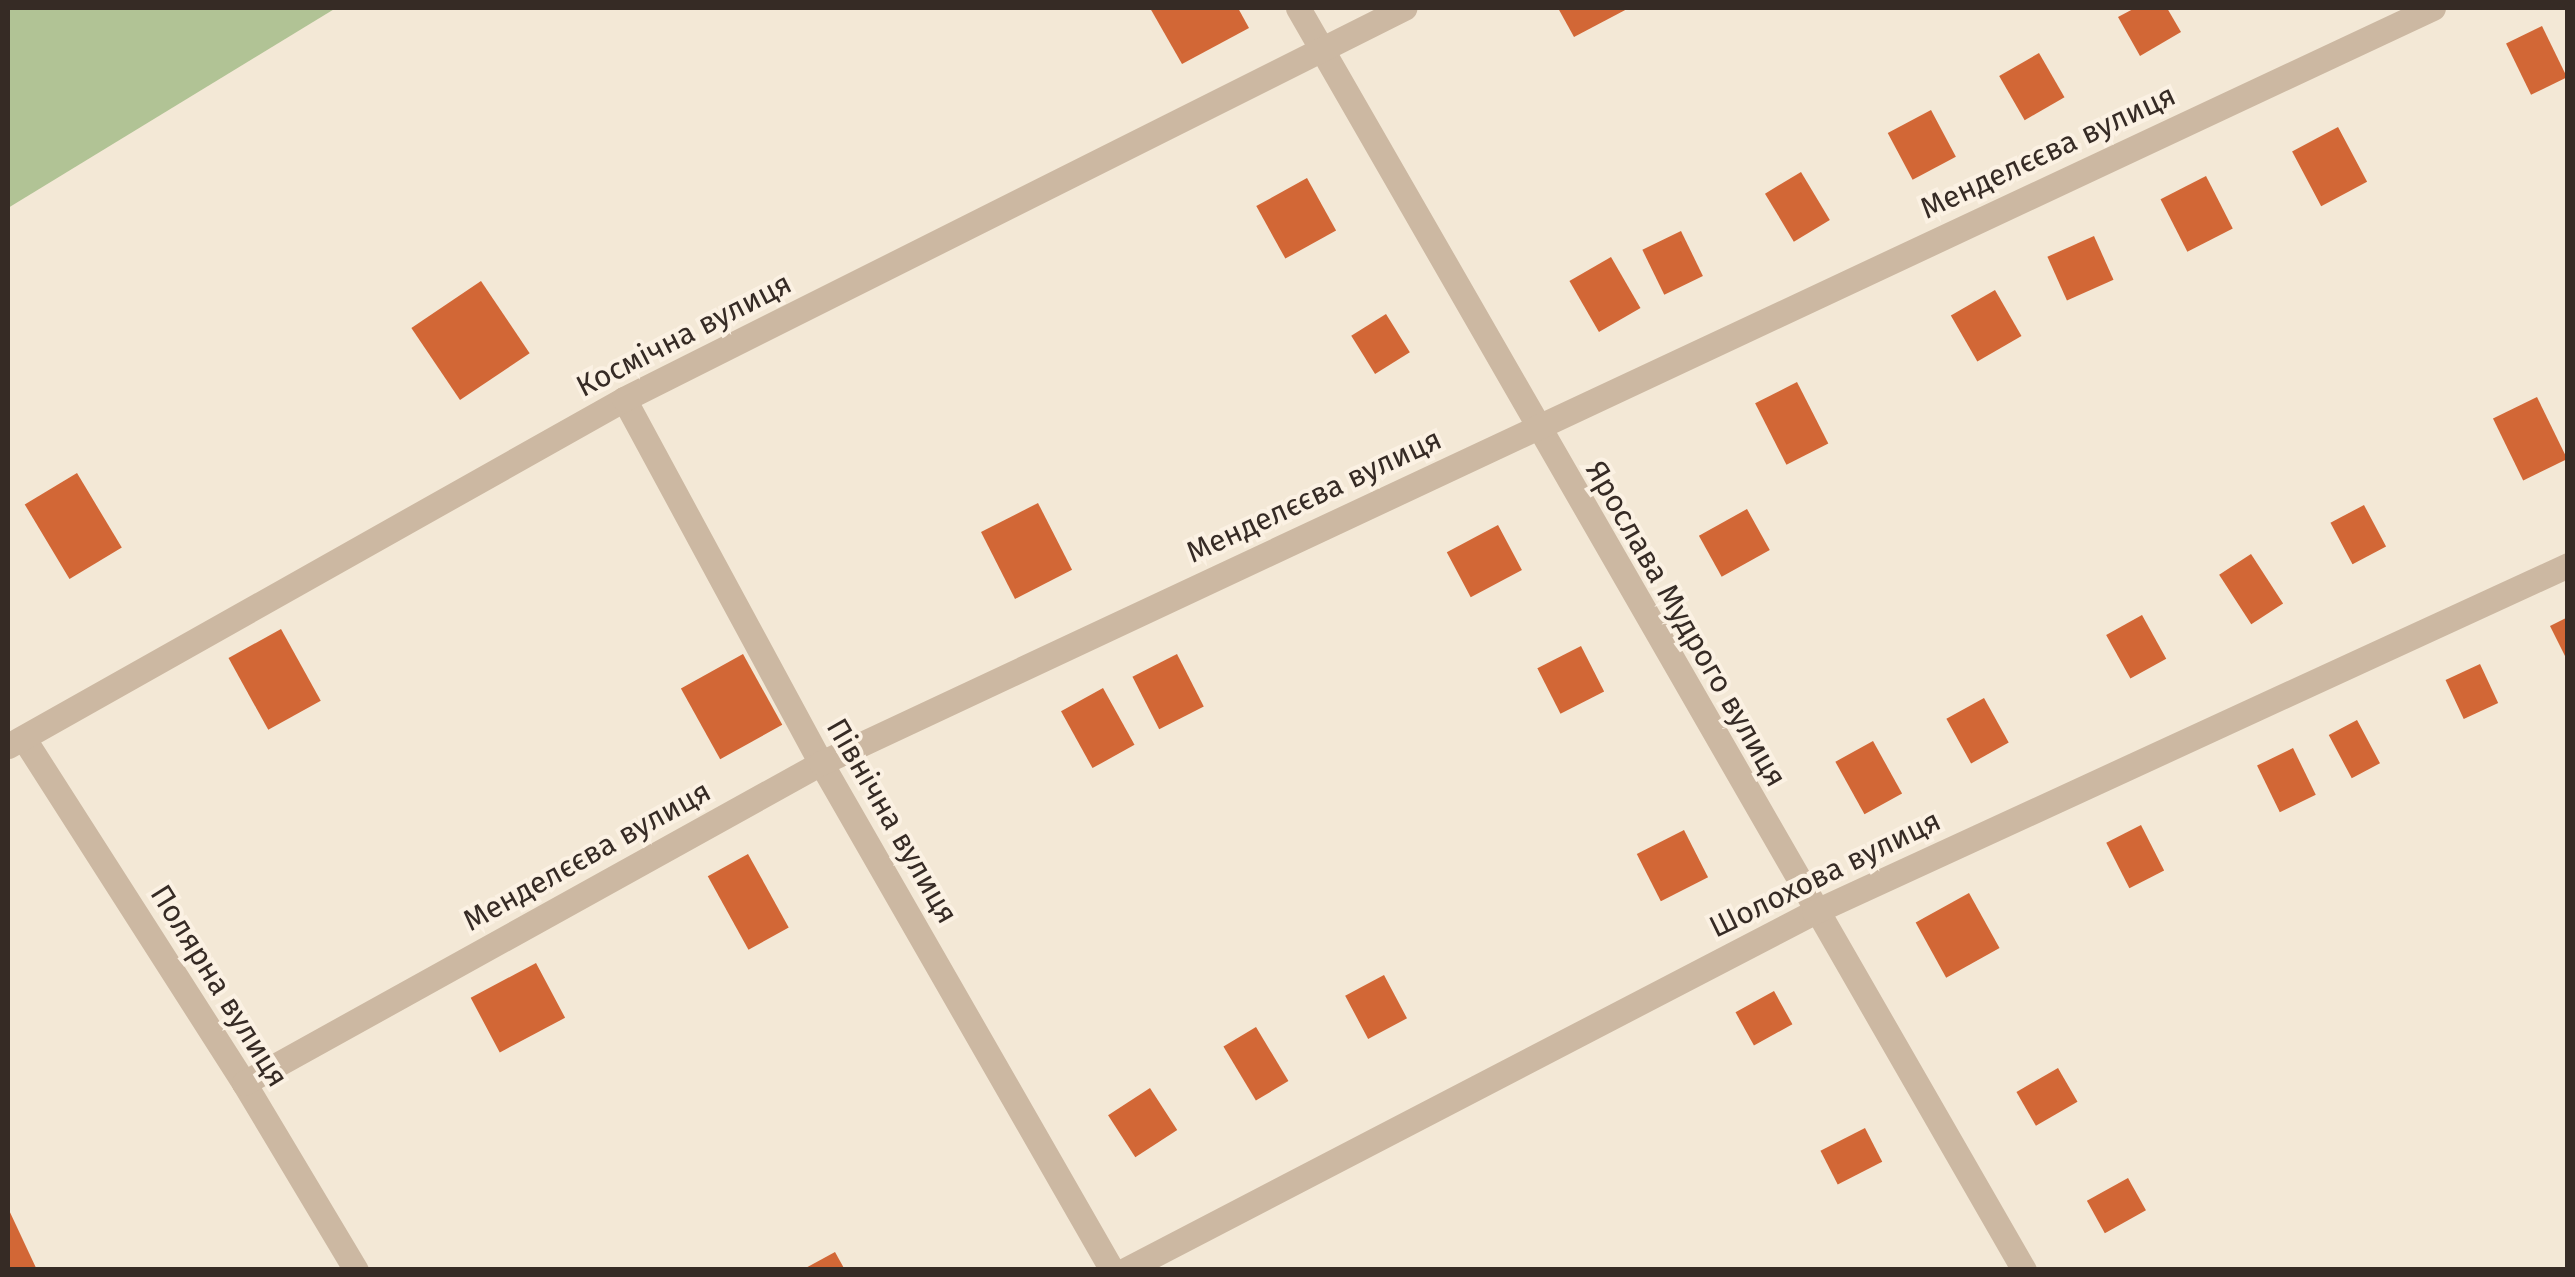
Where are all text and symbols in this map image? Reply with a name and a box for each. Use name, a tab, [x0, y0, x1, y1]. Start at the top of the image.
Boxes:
street label: Менделєєва вулиця	[1915, 77, 2181, 227]
street label: Космічна вулиця	[570, 265, 798, 405]
street label: Менделєєва вулиця	[1181, 421, 1447, 571]
street label: Ярослава Мудрого вулиця	[1578, 455, 1794, 793]
street label: Північна вулиця	[819, 712, 965, 930]
street label: Менделєєва вулиця	[457, 773, 717, 939]
street label: Шолохова вулиця	[1704, 802, 1946, 946]
street label: Полярна вулиця	[142, 878, 296, 1094]

